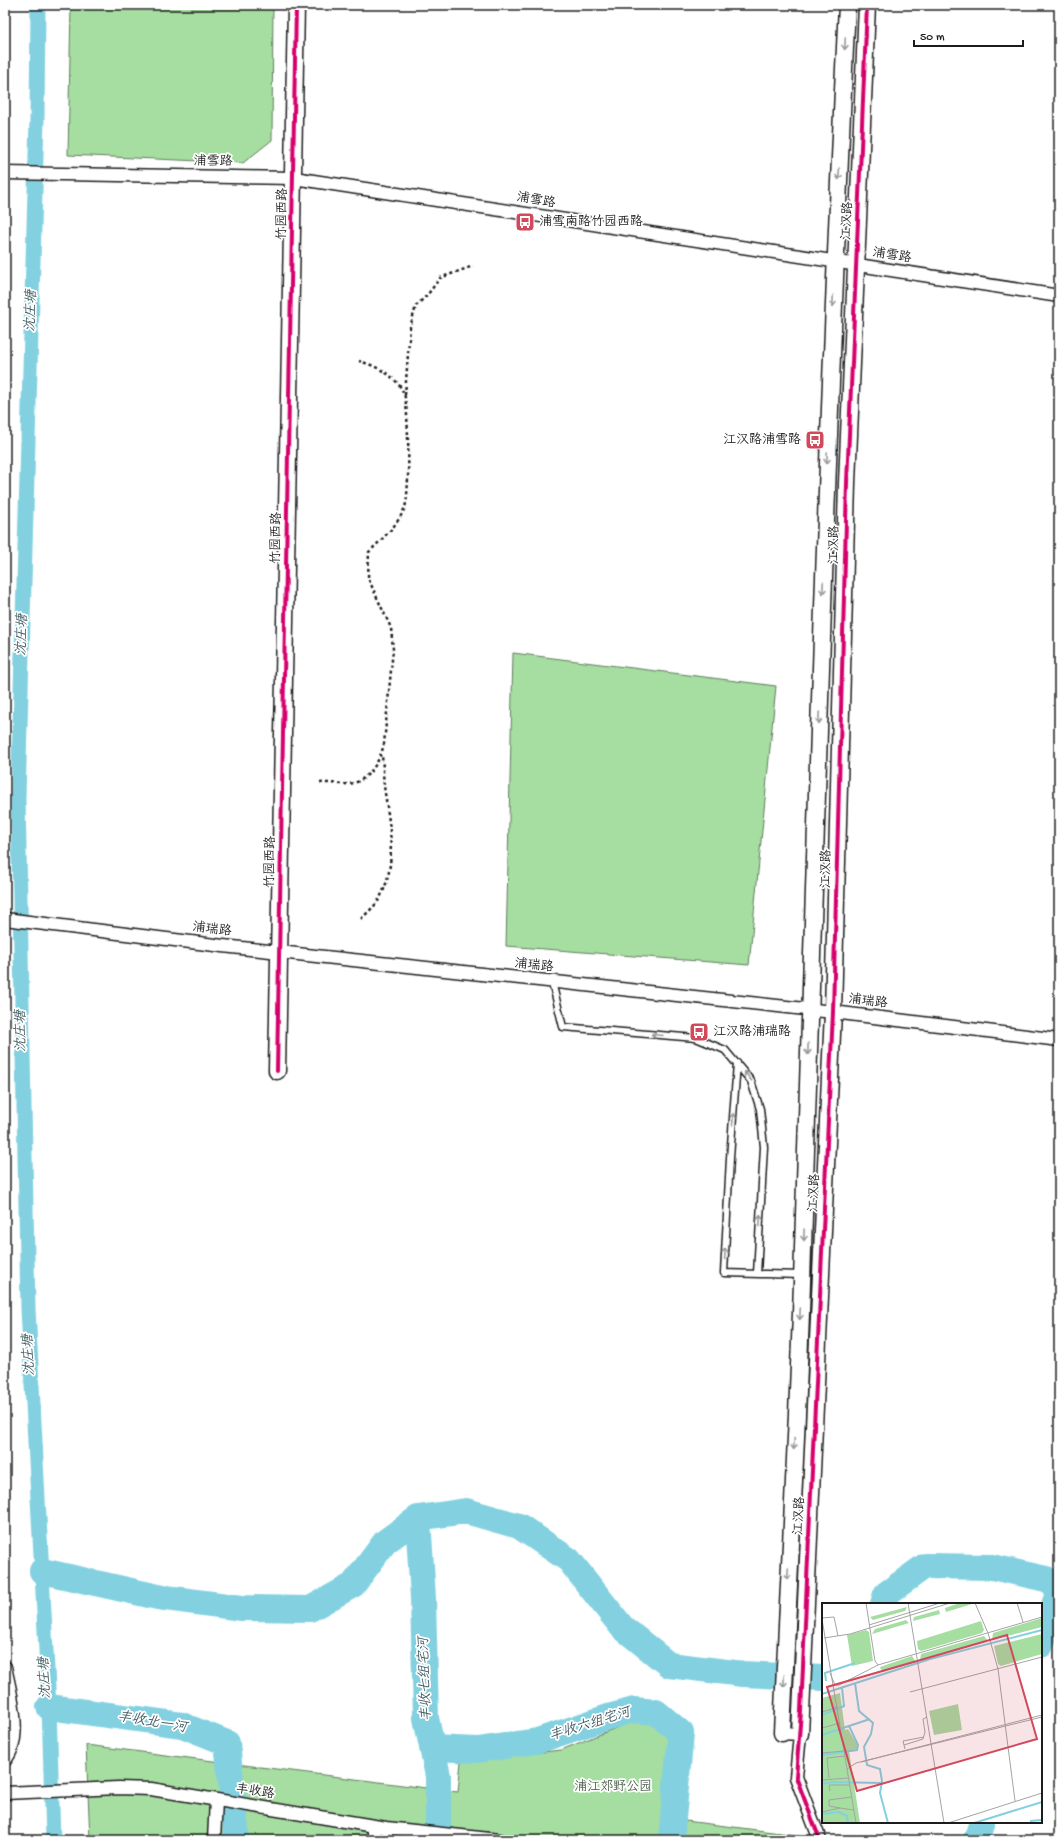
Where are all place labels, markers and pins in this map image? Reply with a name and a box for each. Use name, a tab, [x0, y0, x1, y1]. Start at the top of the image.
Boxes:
bus stop icon: 浦雪南路竹园西路	[514, 211, 536, 233]
place label: 浦雪南路竹园西路	[539, 214, 643, 230]
bus stop icon: 江汉路浦雪路	[804, 429, 826, 451]
place label: 江汉路浦雪路	[723, 432, 801, 448]
bus stop icon: 江汉路浦瑞路	[688, 1021, 710, 1043]
place label: 江汉路浦瑞路	[713, 1024, 791, 1040]

